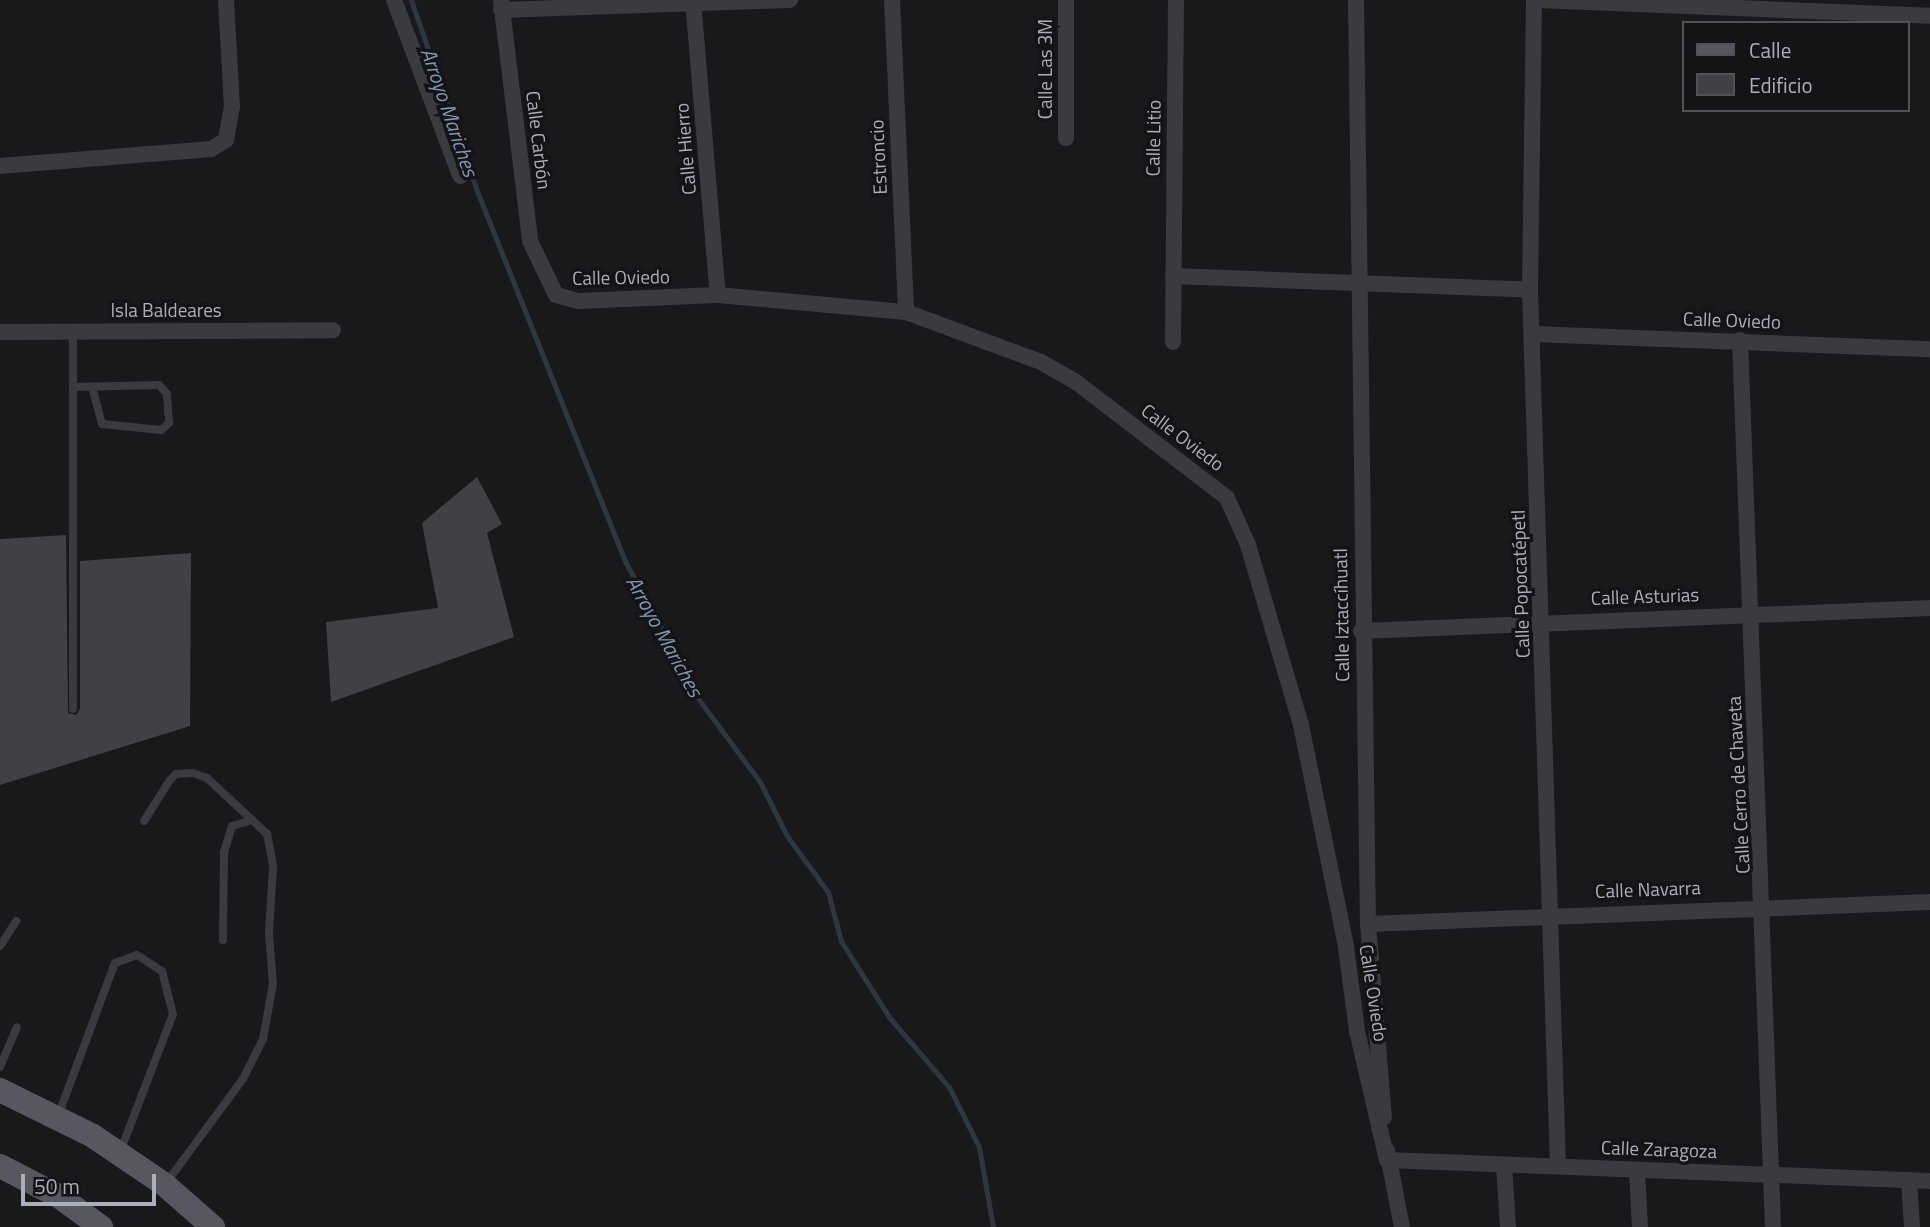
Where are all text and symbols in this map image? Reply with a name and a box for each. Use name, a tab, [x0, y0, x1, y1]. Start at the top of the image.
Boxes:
street label: Calle Las 3M	[1034, 19, 1056, 119]
legend	[1682, 21, 1909, 112]
text: Calle	[1749, 34, 1791, 66]
water label: Arroyo Mariches	[416, 44, 484, 180]
text: Edificio	[1749, 69, 1813, 101]
street label: Calle Carbón	[522, 89, 556, 191]
street label: Calle Litio	[1141, 100, 1165, 176]
street label: Calle Hierro	[670, 102, 700, 196]
street label: Estroncio	[865, 119, 891, 195]
street label: Calle Oviedo	[572, 265, 670, 289]
street label: Isla Baldeares	[110, 299, 222, 321]
street label: Calle Oviedo	[1683, 307, 1781, 333]
street label: Calle Oviedo	[1137, 398, 1229, 476]
street label: Calle Popocatépetl	[1506, 509, 1534, 659]
street label: Calle Iztaccíhuatl	[1328, 548, 1354, 682]
water label: Arroyo Mariches	[621, 571, 709, 701]
street label: Calle Asturias	[1590, 583, 1700, 609]
street label: Calle Cerro de Chaveta	[1722, 696, 1754, 874]
street label: Calle Navarra	[1595, 876, 1701, 902]
street label: Calle Oviedo	[1355, 943, 1393, 1043]
street label: Calle Zaragoza	[1601, 1136, 1717, 1162]
scale bar	[24, 1160, 159, 1204]
text: 50 m	[34, 1170, 80, 1202]

